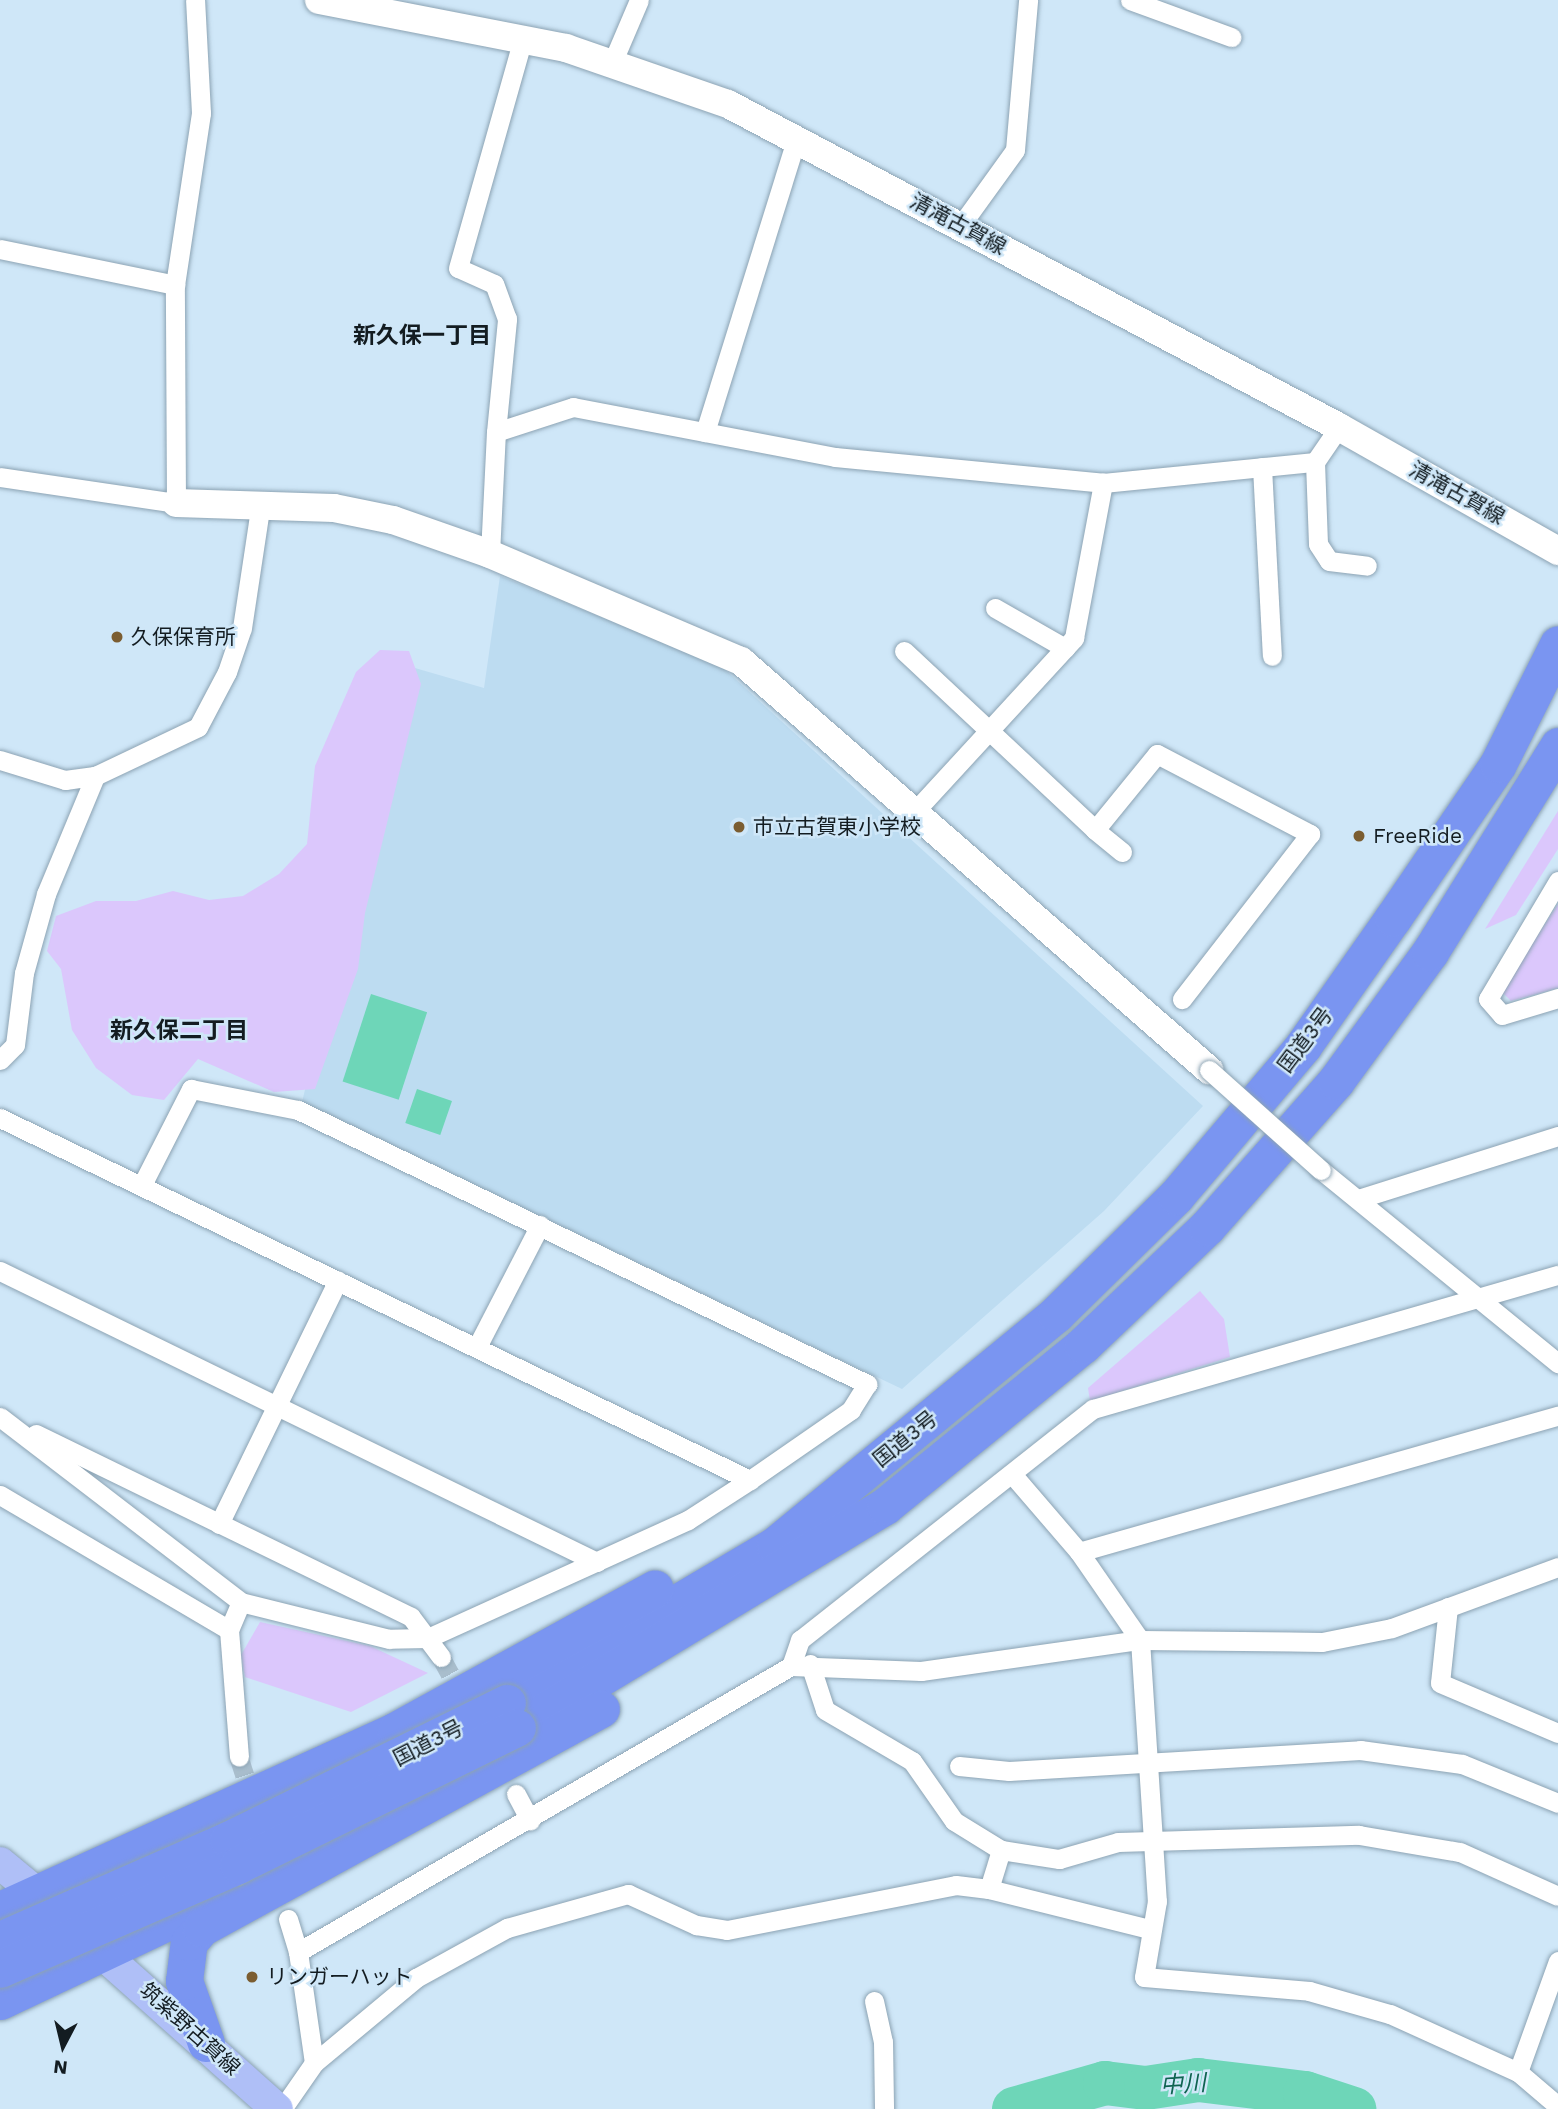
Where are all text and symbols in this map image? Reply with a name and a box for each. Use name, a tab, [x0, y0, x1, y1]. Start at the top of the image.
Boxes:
street label: 清滝古賀線	[906, 188, 1010, 260]
district label: 新久保一丁目	[353, 322, 491, 350]
street label: 清滝古賀線	[1405, 457, 1509, 529]
place label: 久保保育所	[131, 624, 236, 650]
marker: 久保保育所	[109, 629, 125, 645]
place label: 市立古賀東小学校	[753, 814, 921, 840]
marker: 市立古賀東小学校	[731, 819, 747, 835]
place label: FreeRide	[1373, 823, 1462, 849]
marker: FreeRide	[1351, 828, 1367, 844]
street label: 国道3号	[1272, 1002, 1338, 1078]
district label: 新久保二丁目	[110, 1017, 248, 1045]
street label: 国道3号	[868, 1406, 942, 1472]
street label: 国道3号	[389, 1715, 467, 1771]
place label: リンガーハット	[266, 1964, 413, 1990]
marker: リンガーハット	[244, 1969, 260, 1985]
street label: 筑紫野古賀線	[135, 1977, 245, 2081]
north arrow	[28, 2011, 98, 2081]
text: N	[52, 2055, 69, 2080]
water label: 中川	[1159, 2070, 1207, 2100]

